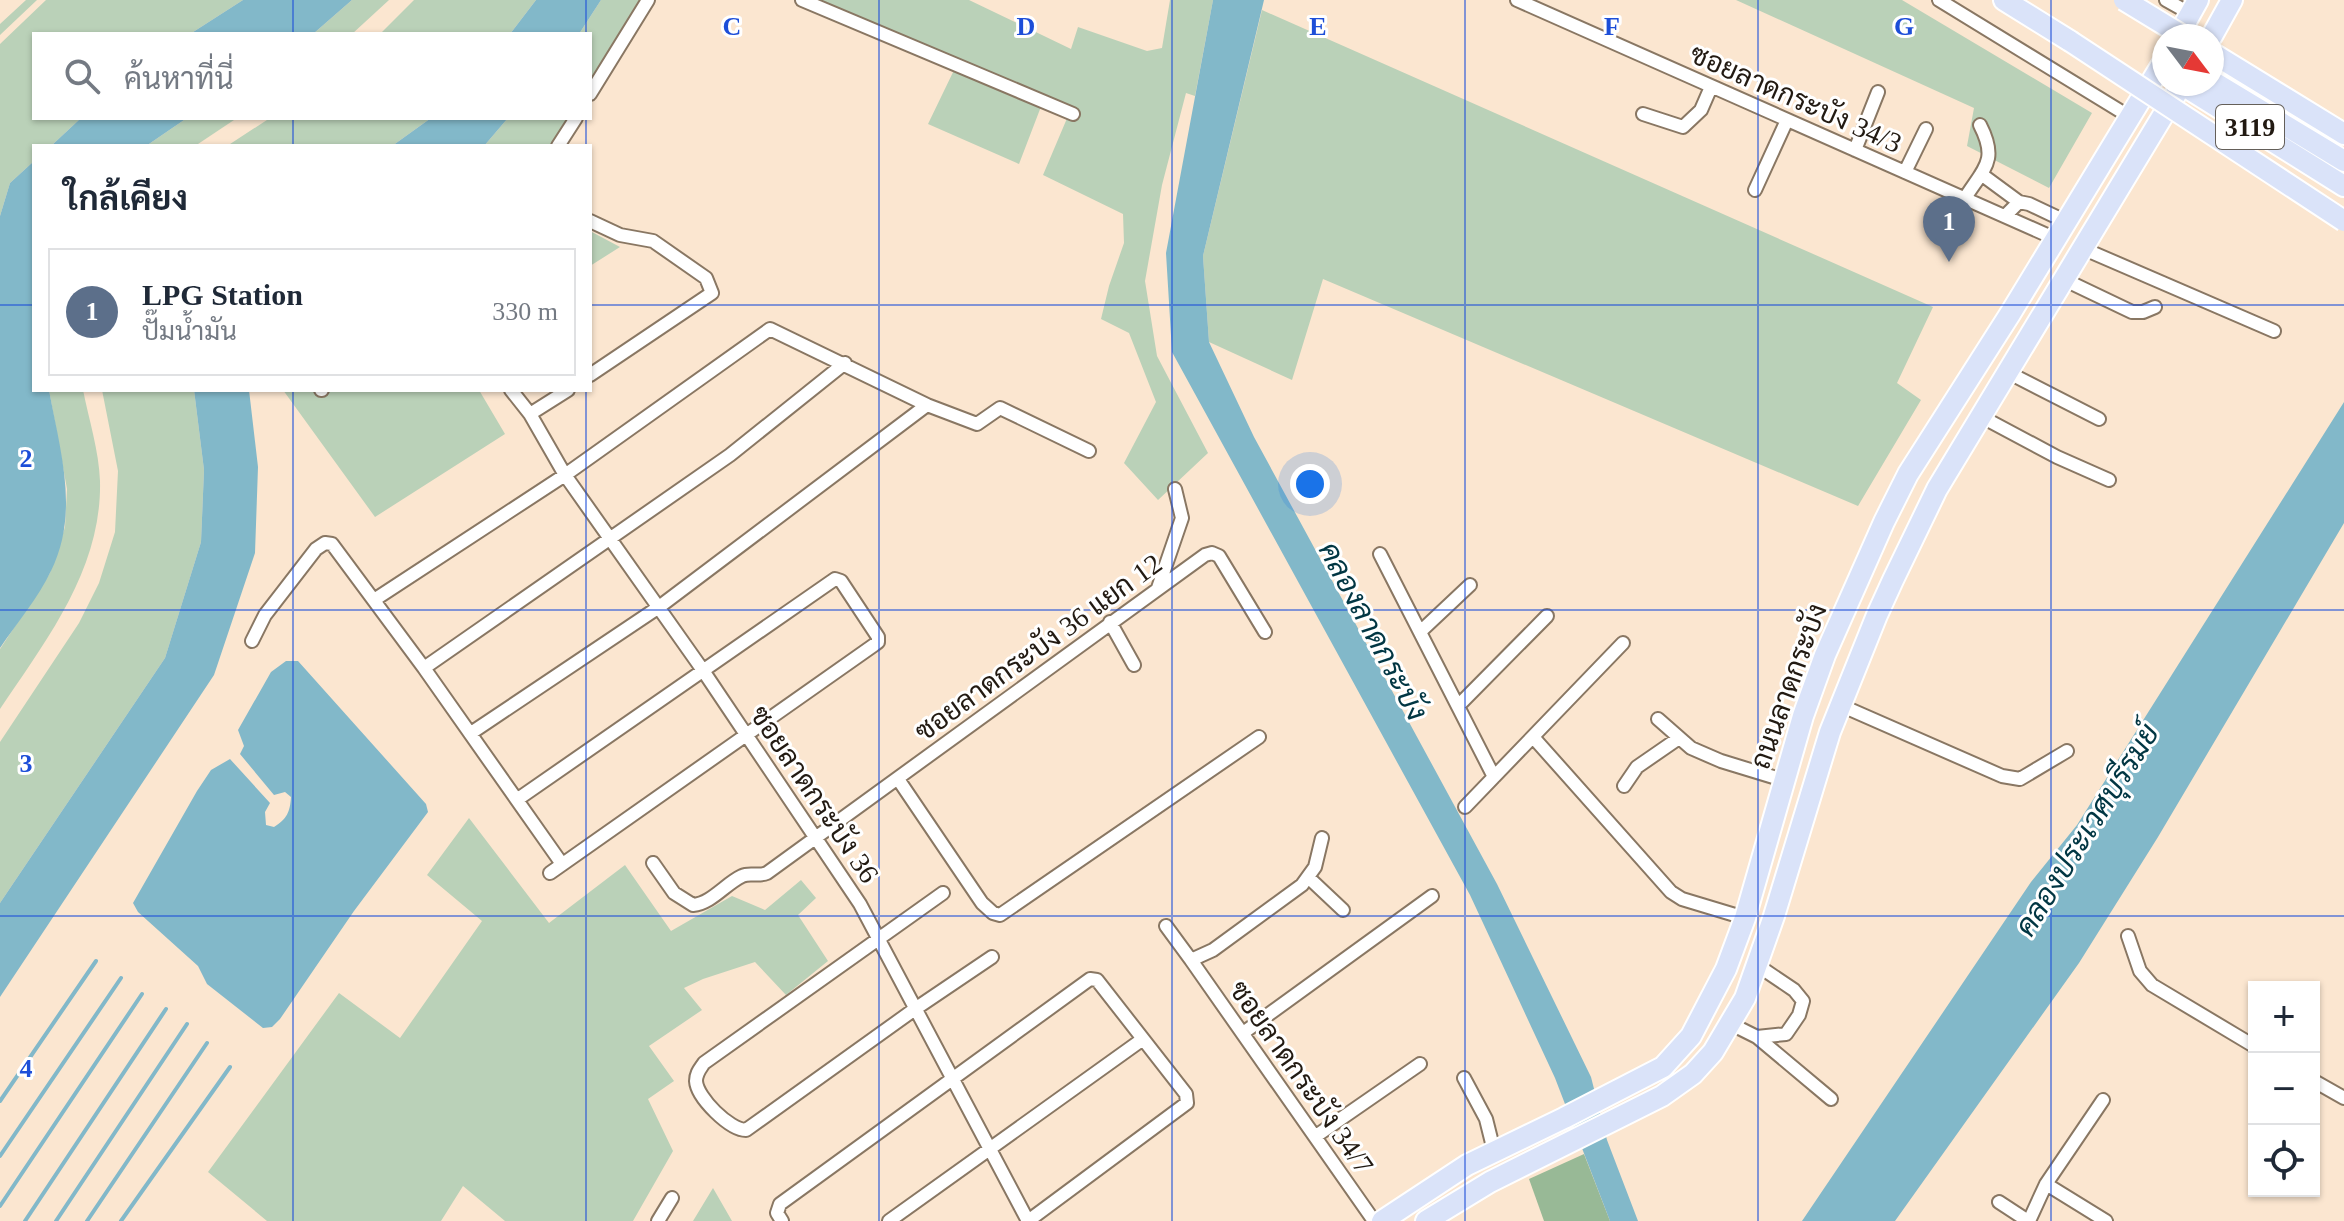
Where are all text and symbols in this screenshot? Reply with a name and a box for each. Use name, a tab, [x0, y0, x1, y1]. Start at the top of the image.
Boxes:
text: C	[723, 12, 741, 41]
text: D	[1017, 12, 1035, 41]
text: E	[1309, 12, 1327, 41]
text: F	[1604, 12, 1620, 41]
text: G	[1894, 12, 1914, 41]
north arrow	[2152, 24, 2224, 96]
search box	[32, 32, 592, 120]
street label: ซอยลาดกระบัง 34/3	[1685, 35, 1908, 159]
icon: search	[60, 54, 104, 98]
text: ค้นหาที่นี่	[124, 62, 234, 95]
road number: 3119	[2216, 105, 2284, 149]
text: ใกล้เคียง	[64, 180, 188, 217]
pin: 1	[1923, 196, 1975, 262]
text: LPG Station	[142, 278, 303, 311]
text: 1	[86, 297, 99, 326]
text: 330 m	[492, 297, 558, 326]
text: ปั๊มน้ำมัน	[142, 317, 237, 346]
text: 2	[20, 444, 33, 473]
your location	[1290, 464, 1330, 504]
water label: คลองลาดกระบัง	[1313, 535, 1436, 726]
street label: ซอยลาดกระบัง 36 แยก 12	[907, 545, 1167, 747]
street label: ถนนลาดกระบัง	[1741, 598, 1833, 773]
street label: ซอยลาดกระบัง 36	[744, 698, 888, 889]
water label: คลองประเวศบุรีรมย์	[2005, 713, 2171, 944]
text: 3	[20, 749, 33, 778]
street label: ซอยลาดกระบัง 34/7	[1223, 973, 1382, 1180]
map controls	[2248, 981, 2320, 1197]
button: +	[2248, 981, 2320, 1053]
button: −	[2248, 1053, 2320, 1125]
text: 4	[20, 1054, 33, 1083]
button: locate	[2248, 1125, 2320, 1197]

